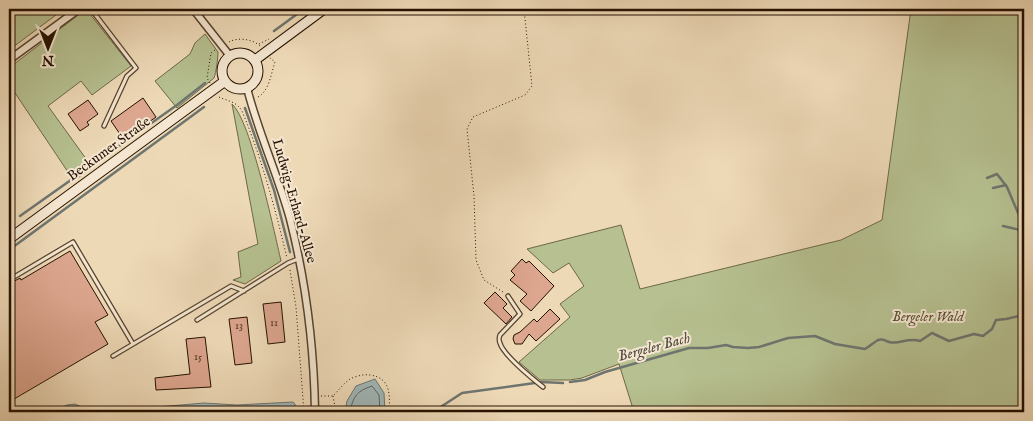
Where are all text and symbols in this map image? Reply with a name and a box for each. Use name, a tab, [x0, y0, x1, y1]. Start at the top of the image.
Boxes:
north arrow	[22, 22, 72, 72]
text: N	[42, 51, 55, 69]
street label: Beckumer Straße	[64, 112, 155, 185]
street label: Ludwig-Erhard-Allee	[268, 137, 321, 266]
park label: Bergeler Wald	[892, 308, 965, 327]
house number: 11	[270, 316, 278, 330]
house number: 13	[235, 319, 243, 333]
water label: Bergeler Bach	[616, 328, 693, 367]
house number: 15	[194, 350, 202, 364]

